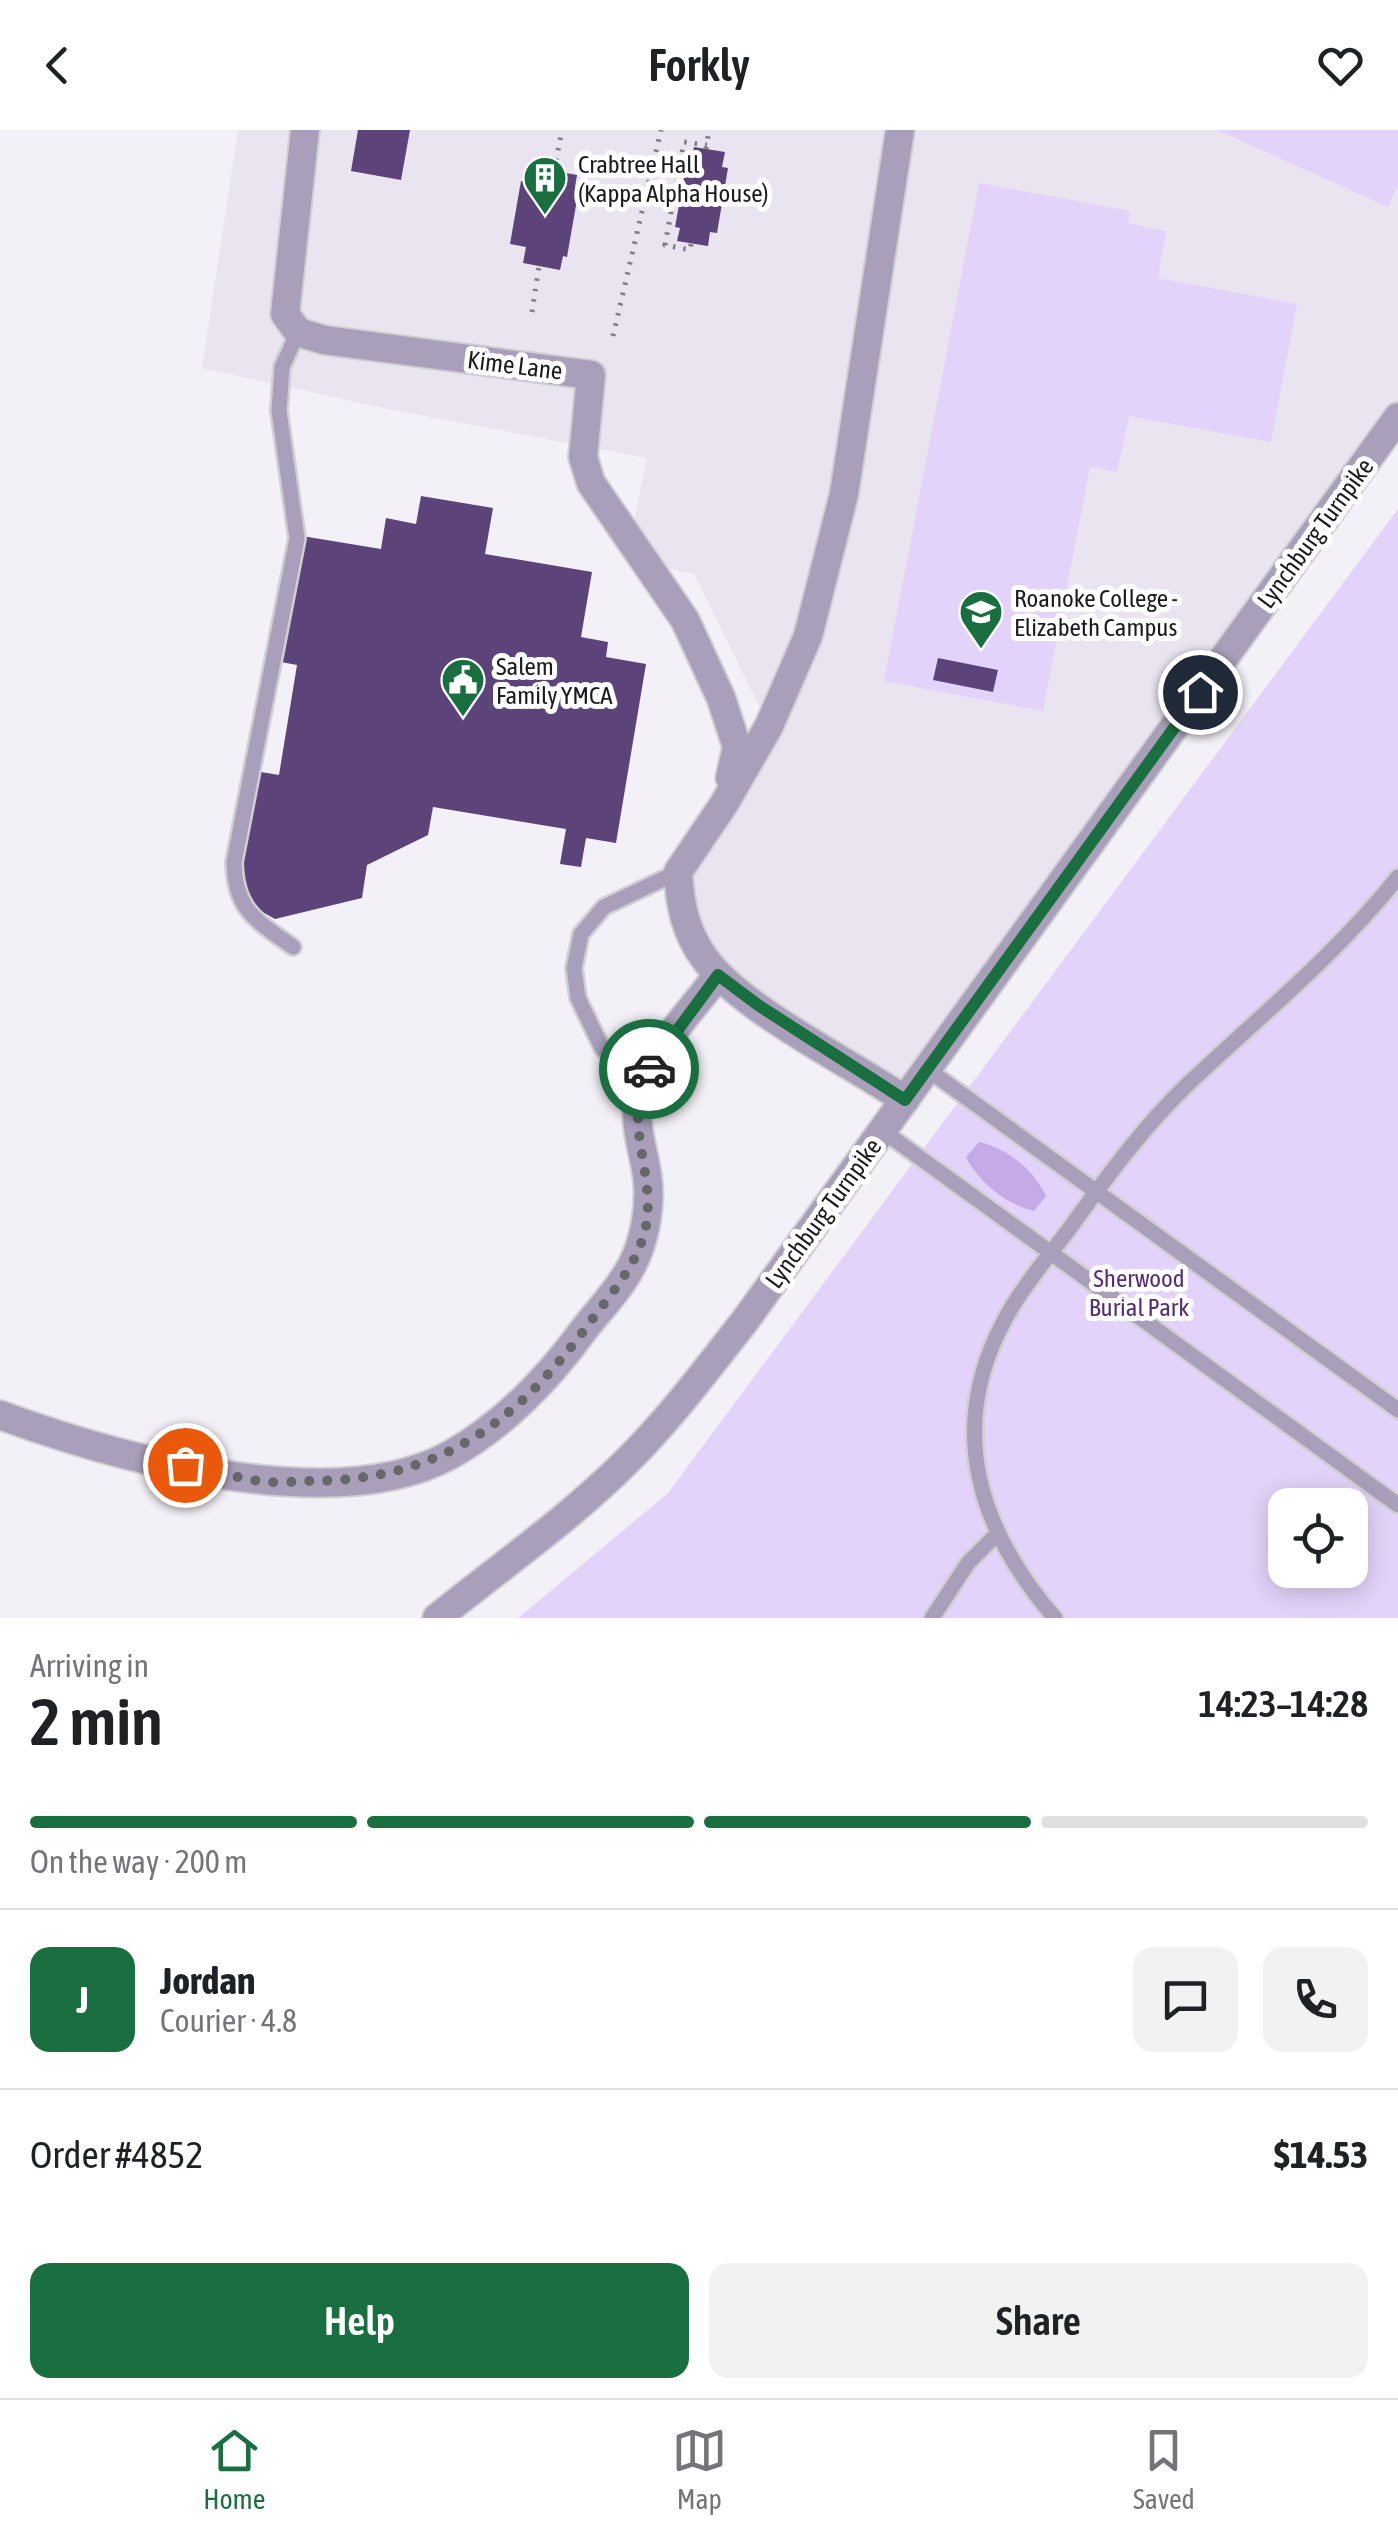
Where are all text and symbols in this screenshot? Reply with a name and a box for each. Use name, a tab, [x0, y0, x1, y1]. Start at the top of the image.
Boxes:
icon: back	[30, 38, 85, 93]
icon: heart	[1313, 38, 1368, 93]
text: Forkly	[648, 39, 750, 91]
place label: Crabtree Hall (Kappa Alpha House)	[578, 150, 769, 207]
building icon: Crabtree Hall (Kappa Alpha House)	[522, 155, 568, 216]
street label: Kime Lane	[466, 345, 564, 385]
street label: Lynchburg Turnpike	[1251, 453, 1379, 613]
place label: Roanoke College - Elizabeth Campus	[1014, 584, 1178, 641]
school or university icon: Roanoke College - Elizabeth Campus	[958, 589, 1004, 650]
pin	[1158, 650, 1243, 735]
place label: Salem Family YMCA	[496, 652, 613, 709]
public building icon: Salem Family YMCA	[440, 657, 486, 718]
icon: home	[1173, 665, 1228, 720]
courier	[599, 1019, 699, 1119]
icon: car	[622, 1042, 677, 1097]
street label: Lynchburg Turnpike	[759, 1133, 887, 1293]
park label: Sherwood Burial Park	[1089, 1264, 1189, 1321]
pin	[143, 1423, 228, 1508]
icon: bag	[158, 1438, 213, 1493]
map controls	[1268, 1488, 1368, 1588]
button: locate	[1268, 1488, 1368, 1588]
text: Arriving in	[30, 1647, 149, 1684]
text: 14:23–14:28	[1198, 1682, 1368, 1725]
text: 2 min	[30, 1684, 163, 1759]
text: On the way · 200 m	[30, 1843, 247, 1880]
button: chat	[1133, 1947, 1238, 2052]
button: phone	[1263, 1947, 1368, 2052]
text: Jordan	[160, 1959, 255, 2002]
text: J	[76, 1978, 89, 2021]
text: Courier · 4.8	[160, 2002, 297, 2039]
text: Order #4852	[30, 2133, 203, 2176]
text: $14.53	[1274, 2133, 1368, 2176]
button: Help	[30, 2263, 689, 2378]
button: Share	[709, 2263, 1368, 2378]
tab: Home	[203, 2423, 265, 2515]
tab: Map	[672, 2423, 727, 2515]
tab: Saved	[1133, 2423, 1195, 2515]

